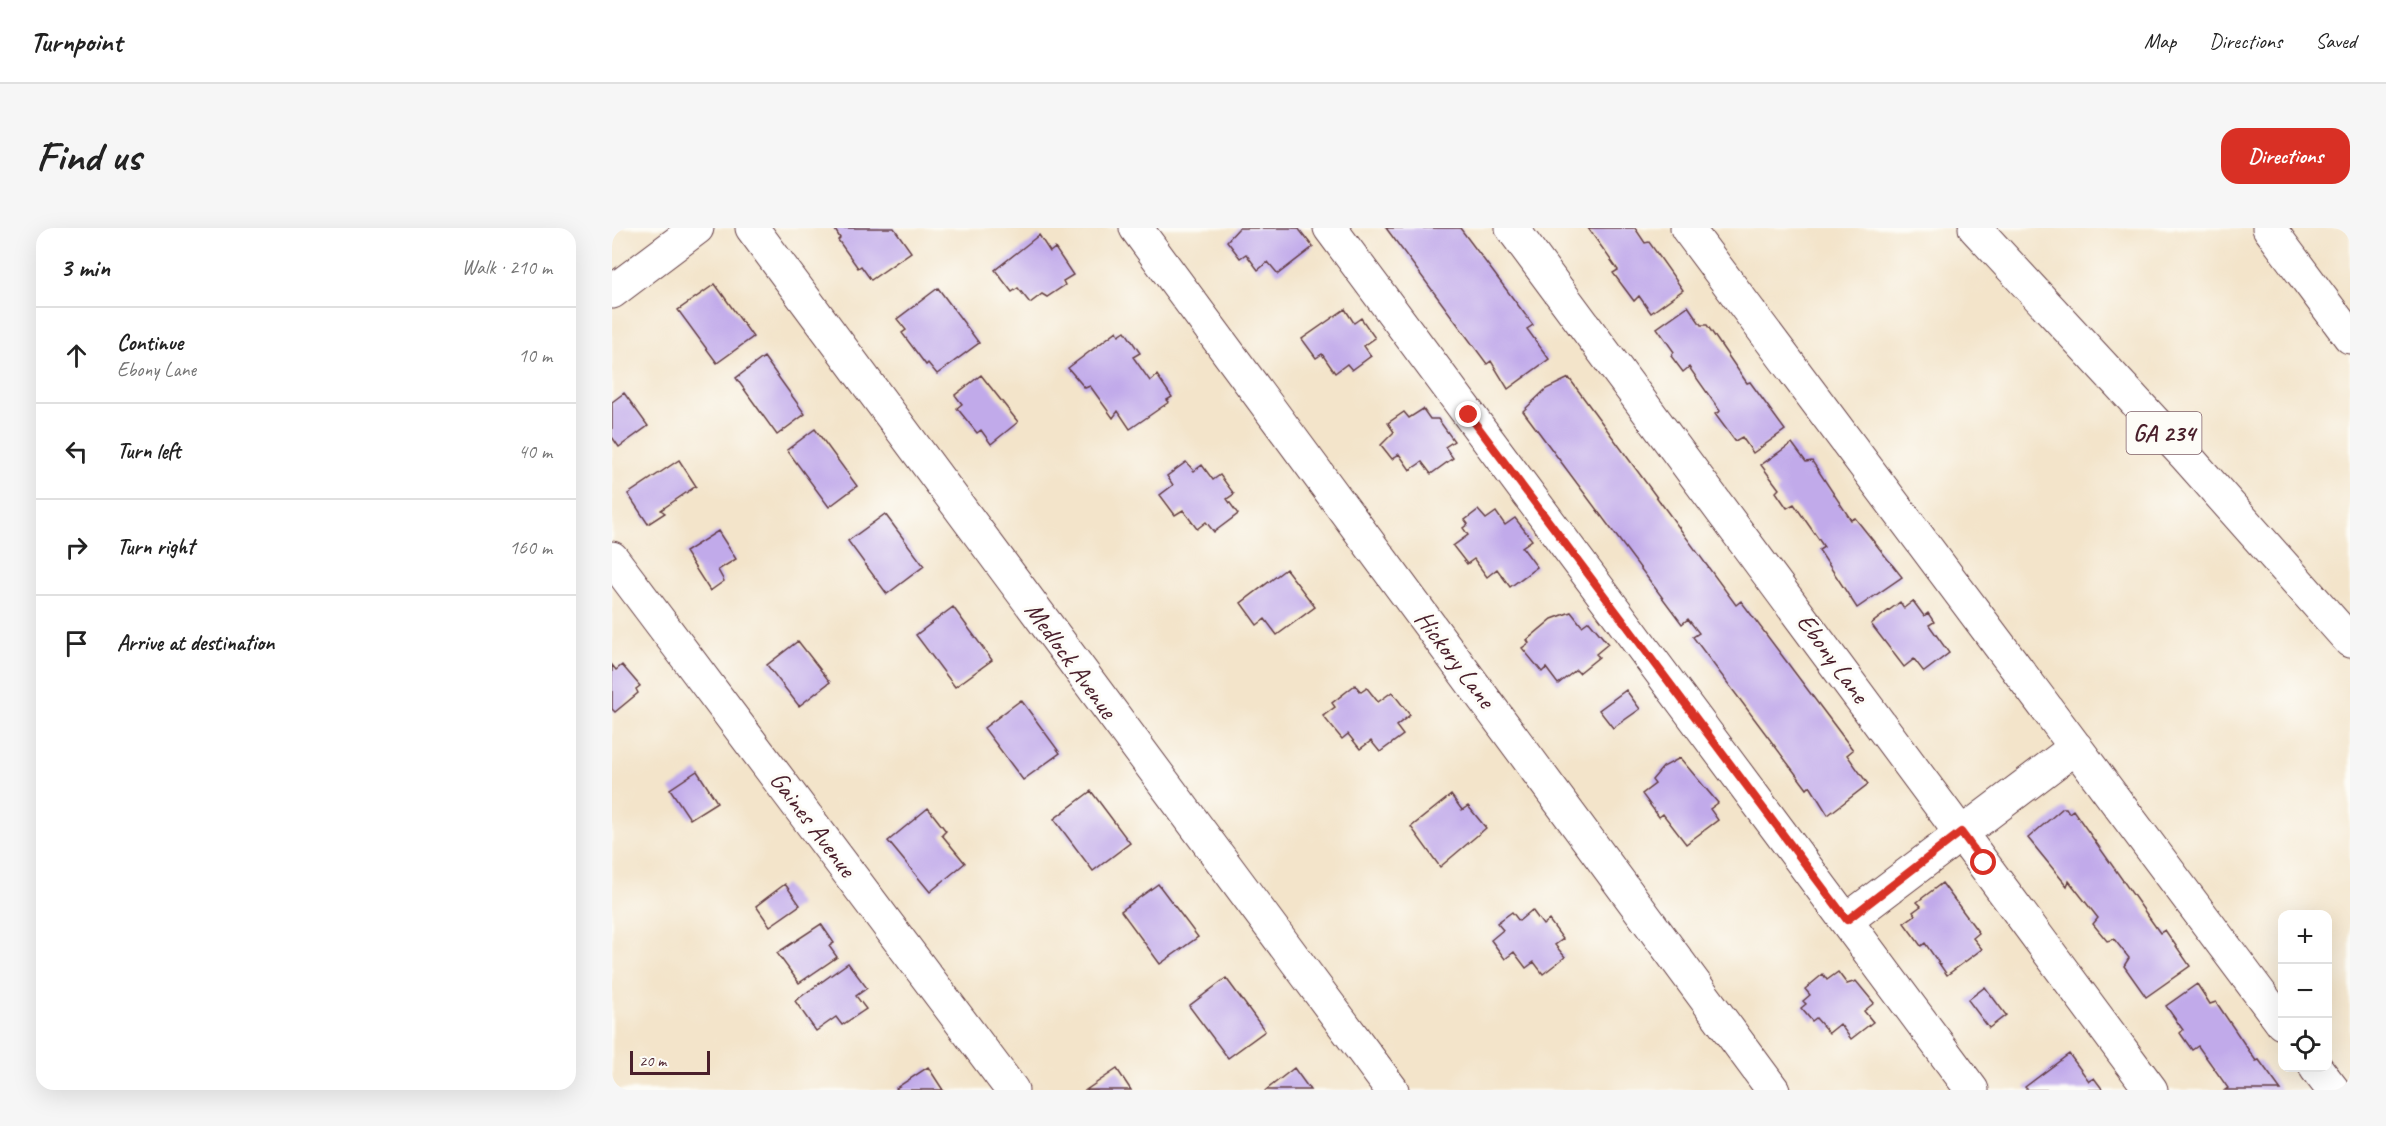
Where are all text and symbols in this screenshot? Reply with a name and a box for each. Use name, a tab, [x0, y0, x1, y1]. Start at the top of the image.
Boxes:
text: Turnpoint	[30, 24, 122, 59]
text: Map	[2144, 28, 2176, 54]
text: Directions	[2209, 28, 2282, 54]
text: Saved	[2315, 28, 2356, 54]
button: Directions	[2221, 128, 2350, 184]
text: Find us	[36, 130, 141, 183]
text: 3 min	[60, 251, 110, 284]
text: Walk · 210 m	[462, 255, 552, 280]
text: Continue	[117, 329, 183, 357]
icon: ahead	[60, 339, 93, 372]
text: 10 m	[518, 343, 552, 368]
text: Ebony Lane	[117, 357, 196, 382]
route end	[1455, 401, 1481, 427]
road number: GA 234	[2126, 412, 2202, 454]
icon: left	[60, 435, 93, 468]
text: Turn left	[117, 437, 181, 465]
text: 40 m	[518, 439, 552, 464]
icon: right	[60, 531, 93, 564]
text: Turn right	[117, 533, 194, 561]
text: 160 m	[509, 535, 552, 560]
street label: Medlock Avenue	[1018, 595, 1125, 726]
street label: Hickory Lane	[1408, 604, 1504, 717]
street label: Ebony Lane	[1789, 607, 1877, 711]
icon: arrive	[60, 627, 93, 660]
text: Arrive at destination	[117, 629, 274, 657]
street label: Gaines Avenue	[762, 765, 864, 885]
route start	[1970, 849, 1996, 875]
map controls	[2278, 910, 2332, 1072]
button: +	[2278, 910, 2332, 964]
button: −	[2278, 964, 2332, 1018]
button: locate	[2278, 1018, 2332, 1072]
scale bar	[630, 1048, 710, 1076]
text: 20 m	[639, 1051, 666, 1071]

